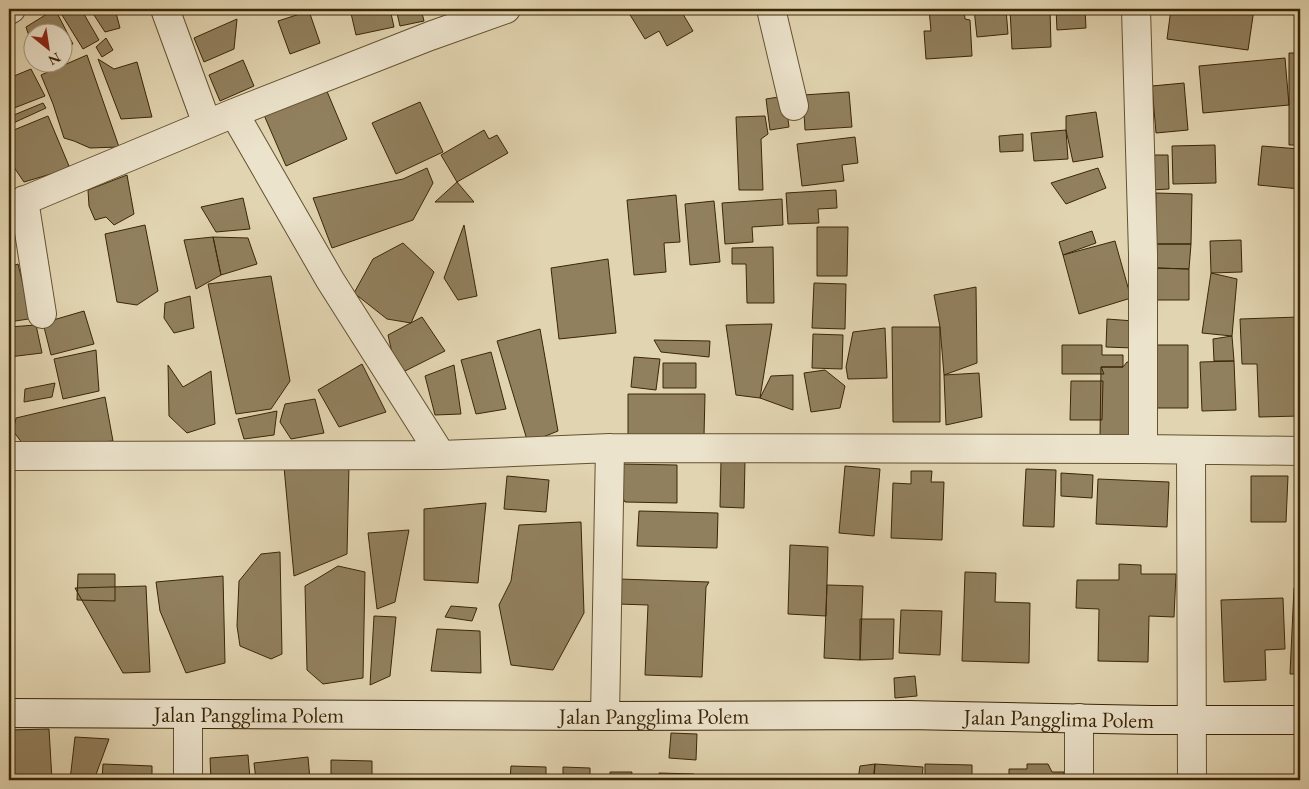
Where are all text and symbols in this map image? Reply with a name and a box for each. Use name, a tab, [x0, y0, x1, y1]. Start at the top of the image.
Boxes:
north arrow	[22, 22, 72, 72]
text: N	[45, 49, 64, 70]
street label: Jalan Pangglima Polem	[152, 700, 344, 730]
street label: Jalan Pangglima Polem	[557, 702, 749, 731]
street label: Jalan Pangglima Polem	[961, 702, 1155, 735]

